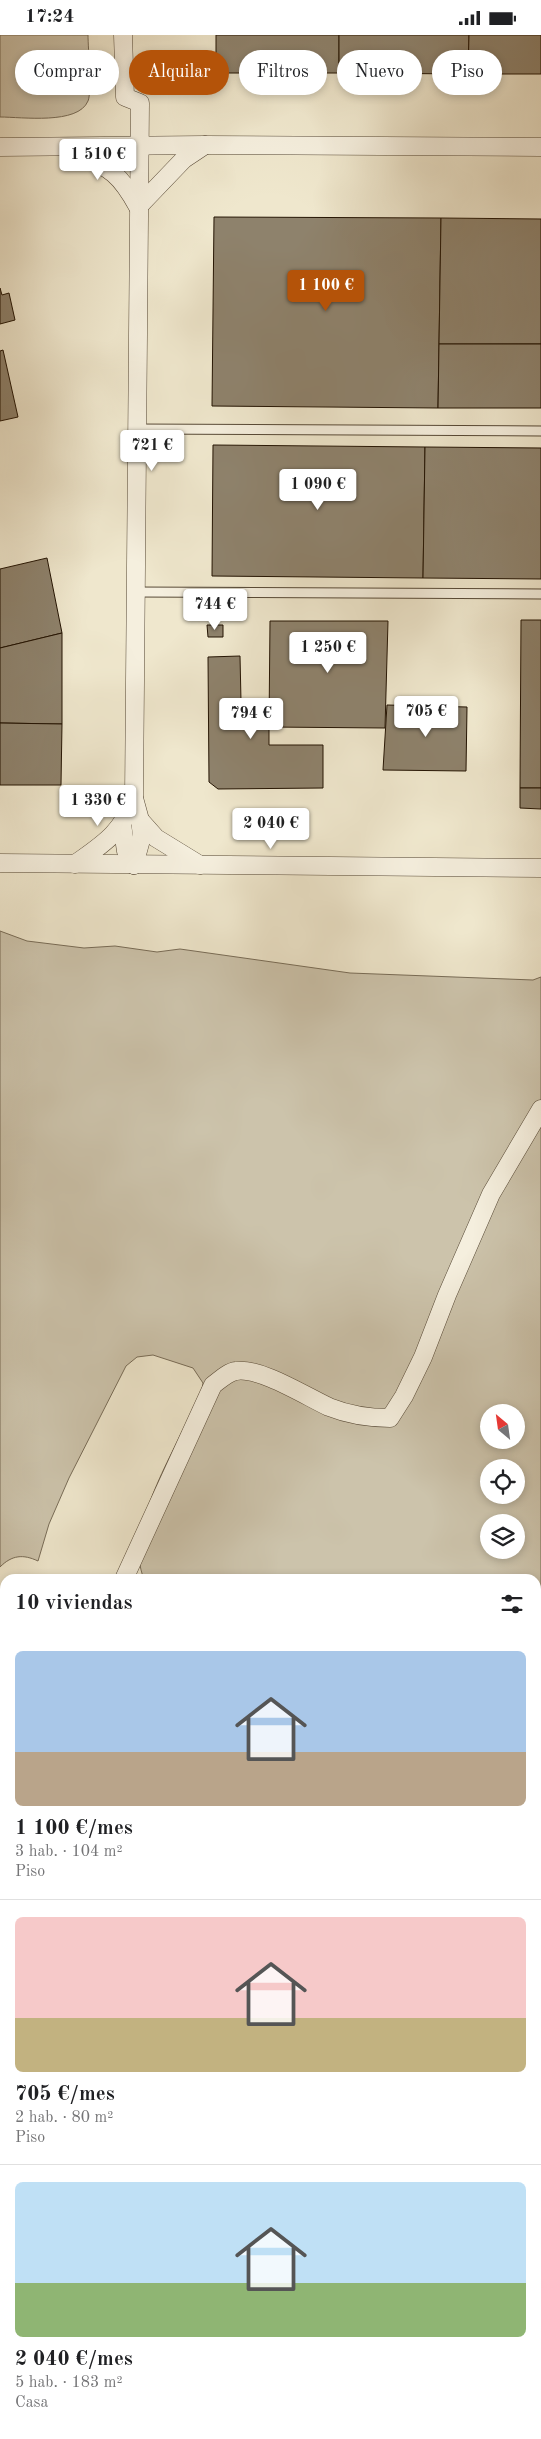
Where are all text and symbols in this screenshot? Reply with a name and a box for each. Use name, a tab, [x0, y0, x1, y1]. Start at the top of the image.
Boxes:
text: 17:24	[25, 8, 74, 27]
chip: Comprar	[15, 50, 119, 95]
chip: Alquilar	[129, 50, 229, 95]
chip: Filtros	[239, 50, 327, 95]
chip: Nuevo	[337, 50, 422, 95]
chip: Piso	[432, 50, 502, 95]
pin: 1 510 €	[52, 139, 144, 181]
text: 1 510 €	[70, 147, 126, 163]
pin: 1 100 €	[280, 269, 372, 312]
text: 1 100 €	[298, 278, 354, 294]
pin: 721 €	[117, 429, 187, 472]
text: 721 €	[131, 438, 173, 454]
pin: 1 090 €	[272, 469, 364, 511]
text: 1 090 €	[290, 477, 346, 493]
pin: 744 €	[180, 589, 250, 631]
text: 744 €	[194, 597, 236, 613]
pin: 1 250 €	[282, 631, 374, 674]
text: 1 250 €	[300, 640, 356, 656]
pin: 705 €	[391, 695, 461, 738]
pin: 794 €	[216, 697, 286, 740]
text: 705 €	[405, 704, 447, 720]
text: 794 €	[230, 706, 272, 722]
pin: 1 330 €	[52, 785, 144, 827]
text: 1 330 €	[70, 793, 126, 809]
pin: 2 040 €	[225, 807, 317, 850]
text: 2 040 €	[243, 816, 299, 832]
north arrow	[480, 1404, 525, 1449]
map controls	[480, 1404, 525, 1559]
button: locate	[480, 1459, 525, 1504]
button: layers	[480, 1514, 525, 1559]
icon: filters	[498, 1590, 526, 1618]
text: 10 viviendas	[15, 1593, 133, 1614]
icon: home	[226, 1684, 316, 1774]
text: 1 100 €/mes	[15, 1818, 133, 1839]
text: 3 hab. · 104 m²	[15, 1844, 123, 1860]
text: Piso	[15, 1864, 45, 1880]
icon: home	[226, 1949, 316, 2039]
text: 705 €/mes	[15, 2084, 115, 2105]
text: 2 hab. · 80 m²	[15, 2110, 113, 2126]
text: Piso	[15, 2130, 45, 2146]
icon: home	[226, 2214, 316, 2304]
text: 2 040 €/mes	[15, 2349, 133, 2370]
text: 5 hab. · 183 m²	[15, 2375, 123, 2391]
text: Casa	[15, 2395, 48, 2411]

